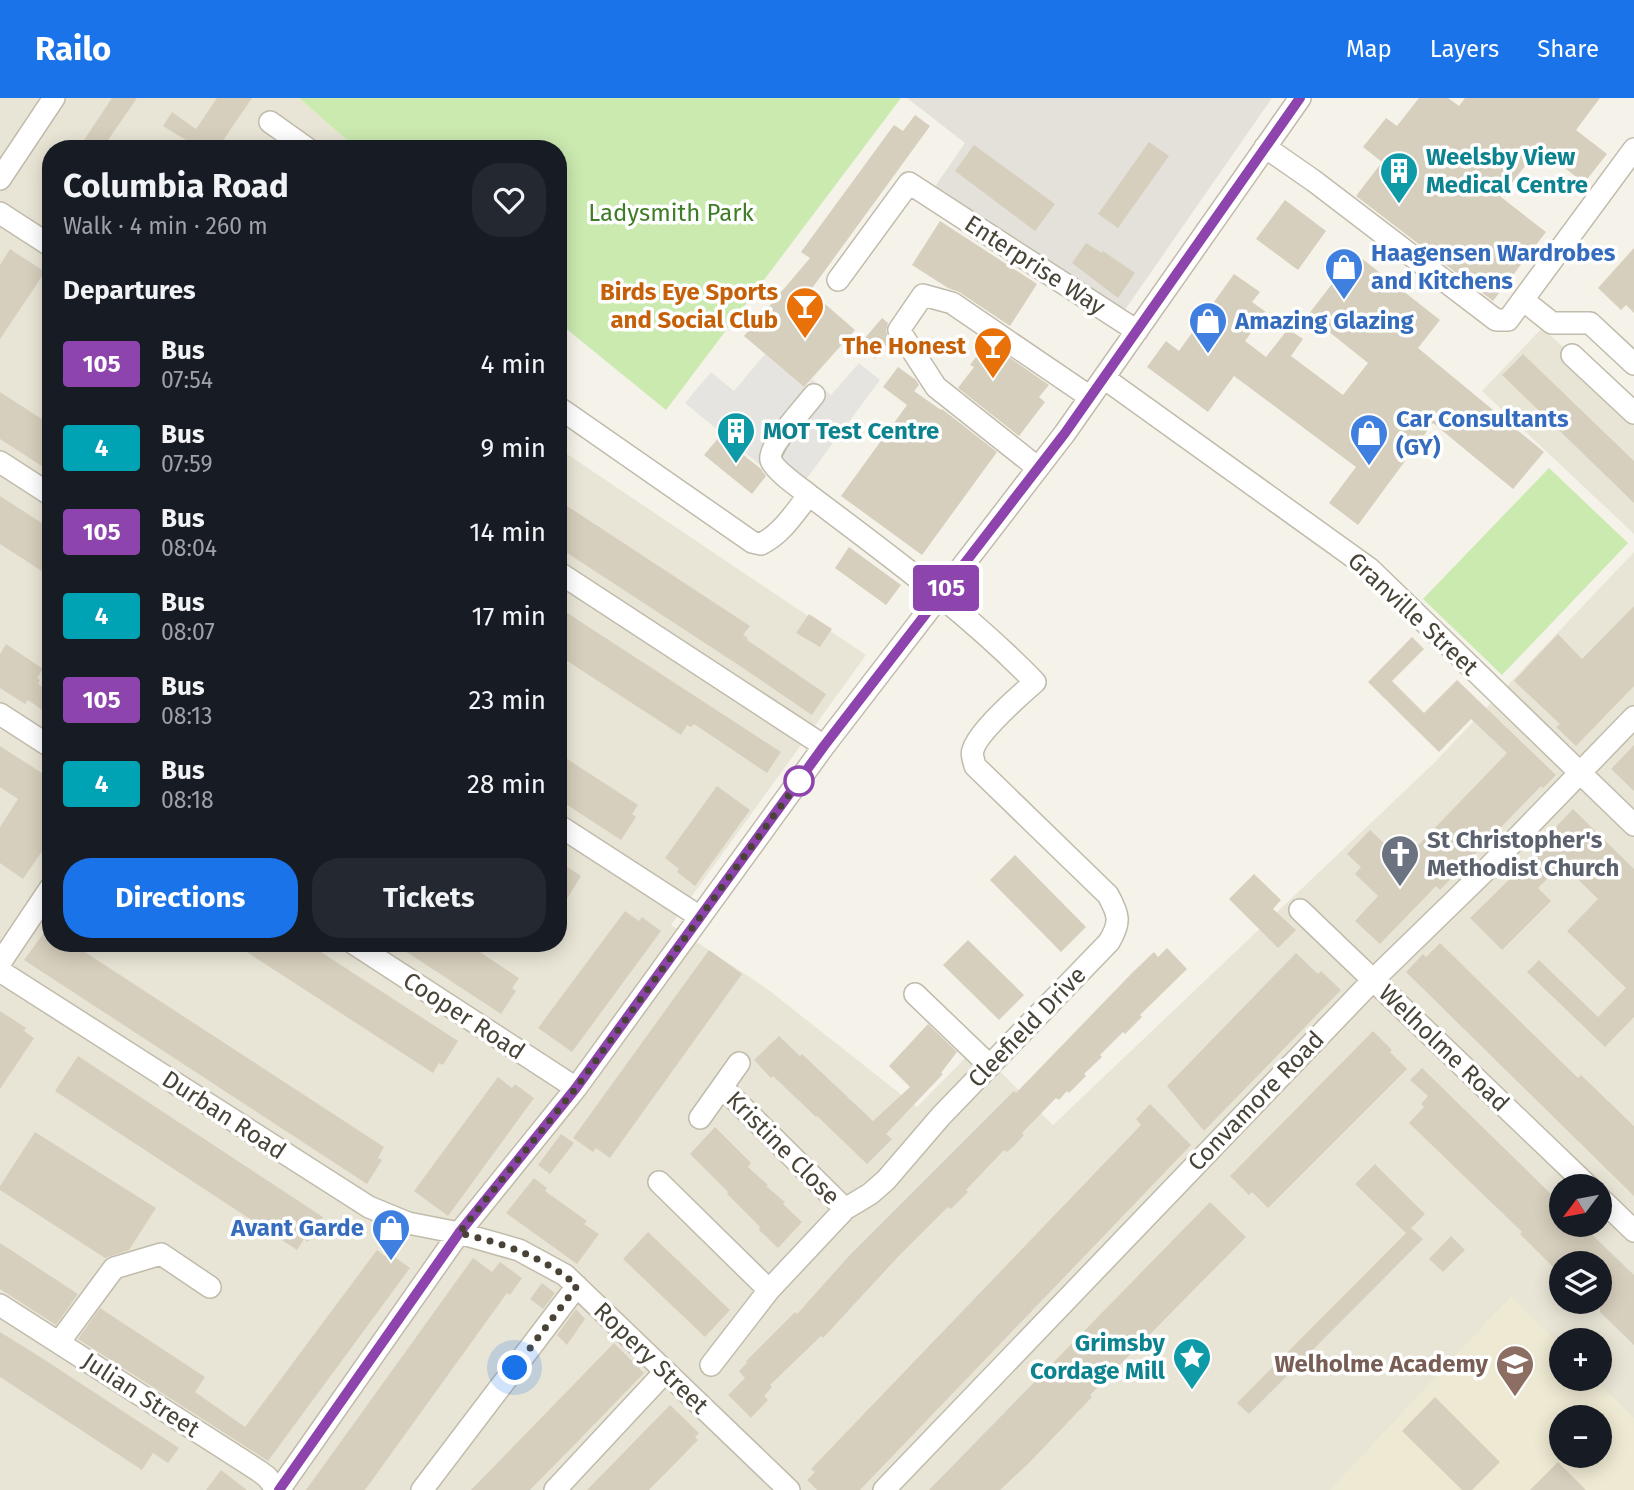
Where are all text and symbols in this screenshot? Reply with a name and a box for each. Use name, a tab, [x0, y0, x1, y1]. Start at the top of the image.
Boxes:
text: Railo	[35, 29, 111, 69]
text: Map	[1346, 35, 1392, 63]
text: Layers	[1430, 35, 1499, 63]
text: Share	[1537, 35, 1599, 63]
place label: Weelsby View Medical Centre	[1426, 143, 1588, 199]
building icon: Weelsby View Medical Centre	[1378, 150, 1420, 205]
button: heart	[472, 163, 546, 237]
text: Columbia Road	[63, 166, 289, 206]
park label: Ladysmith Park	[588, 199, 755, 227]
street label: Enterprise Way	[960, 209, 1111, 321]
text: Walk · 4 min · 260 m	[63, 212, 268, 240]
place label: Haagensen Wardrobes and Kitchens	[1371, 239, 1616, 295]
shop icon: Haagensen Wardrobes and Kitchens	[1323, 246, 1365, 301]
text: Departures	[63, 275, 196, 306]
place label: Birds Eye Sports and Social Club	[600, 278, 778, 334]
bar icon: Birds Eye Sports and Social Club	[784, 285, 826, 340]
shop icon: Amazing Glazing	[1187, 300, 1229, 355]
place label: Amazing Glazing	[1234, 307, 1414, 335]
bar icon: The Honest	[972, 325, 1014, 380]
place label: The Honest	[842, 332, 967, 360]
text: Bus	[161, 335, 204, 366]
text: 4 min	[480, 349, 546, 380]
text: 105	[82, 350, 121, 378]
text: 07:54	[161, 366, 213, 394]
place label: Car Consultants (GY)	[1396, 405, 1569, 461]
building icon: MOT Test Centre	[715, 410, 757, 465]
shop icon: Car Consultants (GY)	[1348, 412, 1390, 467]
place label: MOT Test Centre	[763, 417, 939, 445]
text: Bus	[161, 419, 204, 450]
text: 9 min	[481, 433, 546, 464]
text: 4	[95, 434, 108, 462]
text: 07:59	[161, 450, 212, 478]
text: Bus	[161, 503, 204, 534]
text: 14 min	[469, 517, 546, 548]
text: 105	[82, 518, 121, 546]
text: 08:04	[161, 534, 217, 562]
street label: Granville Street	[1342, 547, 1484, 682]
line badge: 105	[906, 565, 986, 611]
text: 105	[927, 574, 965, 602]
text: Bus	[161, 587, 204, 618]
text: 17 min	[471, 601, 546, 632]
text: 4	[95, 602, 108, 630]
text: 08:07	[161, 618, 215, 646]
text: Bus	[161, 671, 204, 702]
text: 23 min	[469, 685, 546, 716]
text: 105	[82, 686, 121, 714]
text: 08:13	[161, 702, 213, 730]
text: Bus	[161, 755, 204, 786]
unlabelled marker	[784, 766, 814, 796]
text: 28 min	[467, 769, 546, 800]
text: 4	[95, 770, 108, 798]
text: 08:18	[161, 786, 214, 814]
place label: St Christopher's Methodist Church	[1427, 826, 1619, 882]
church icon: St Christopher's Methodist Church	[1379, 833, 1421, 888]
button: Directions	[63, 858, 298, 938]
button: Tickets	[312, 858, 546, 938]
street label: Cleefield Drive	[962, 961, 1092, 1093]
street label: Cooper Road	[398, 966, 530, 1066]
street label: Welholme Road	[1373, 979, 1515, 1117]
street label: Convamore Road	[1182, 1025, 1330, 1177]
street label: Durban Road	[157, 1065, 291, 1165]
street label: Kristine Close	[721, 1086, 845, 1210]
north arrow	[1549, 1174, 1612, 1237]
map controls	[1549, 1174, 1612, 1468]
shop icon: Avant Garde	[370, 1207, 412, 1262]
place label: Avant Garde	[230, 1214, 364, 1242]
button: layers	[1549, 1251, 1612, 1314]
street label: Ropery Street	[588, 1297, 714, 1420]
button: +	[1549, 1328, 1612, 1391]
place label: Grimsby Cordage Mill	[1030, 1329, 1166, 1385]
place icon: Grimsby Cordage Mill	[1171, 1336, 1213, 1391]
school or university icon: Welholme Academy	[1494, 1343, 1536, 1398]
street label: Julian Street	[77, 1347, 205, 1443]
your location	[497, 1350, 532, 1385]
place label: Welholme Academy	[1275, 1350, 1489, 1378]
button: −	[1549, 1405, 1612, 1468]

